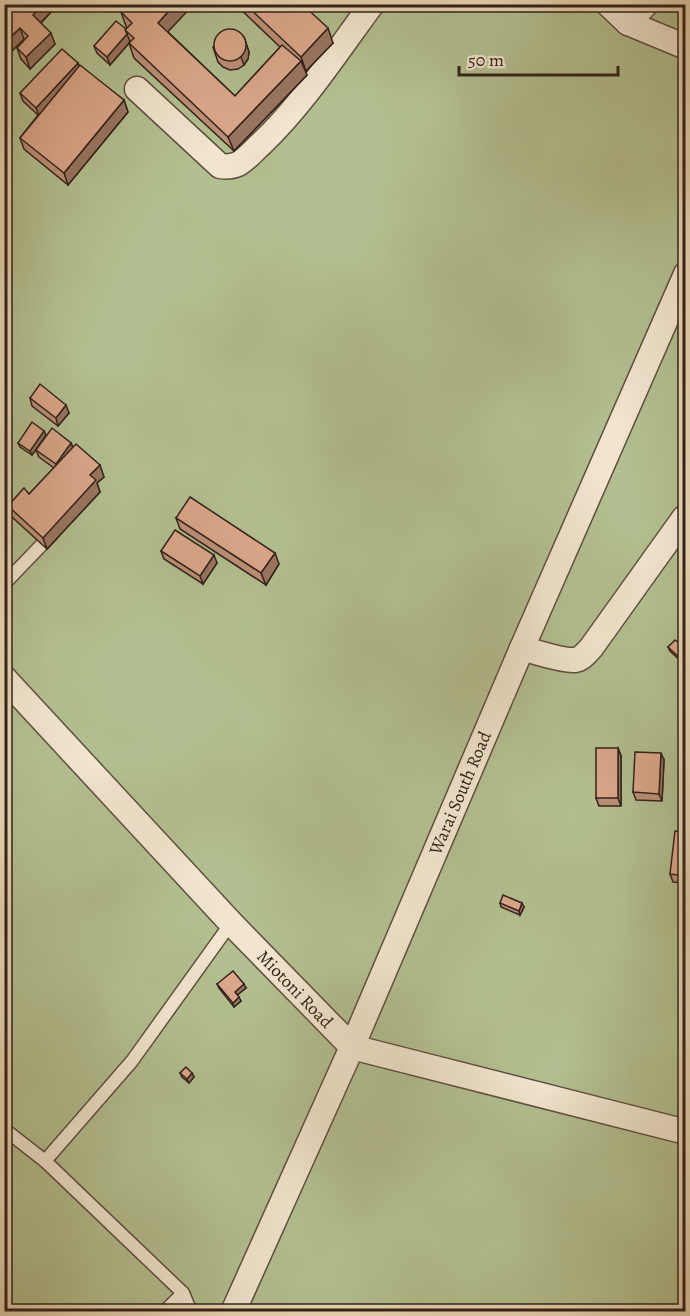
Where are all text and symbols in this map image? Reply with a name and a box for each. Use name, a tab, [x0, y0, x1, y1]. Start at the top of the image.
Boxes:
scale bar	[459, 39, 618, 77]
text: 50 m	[468, 48, 504, 72]
street label: Warai South Road	[423, 727, 497, 859]
street label: Miotoni Road	[252, 945, 339, 1034]

